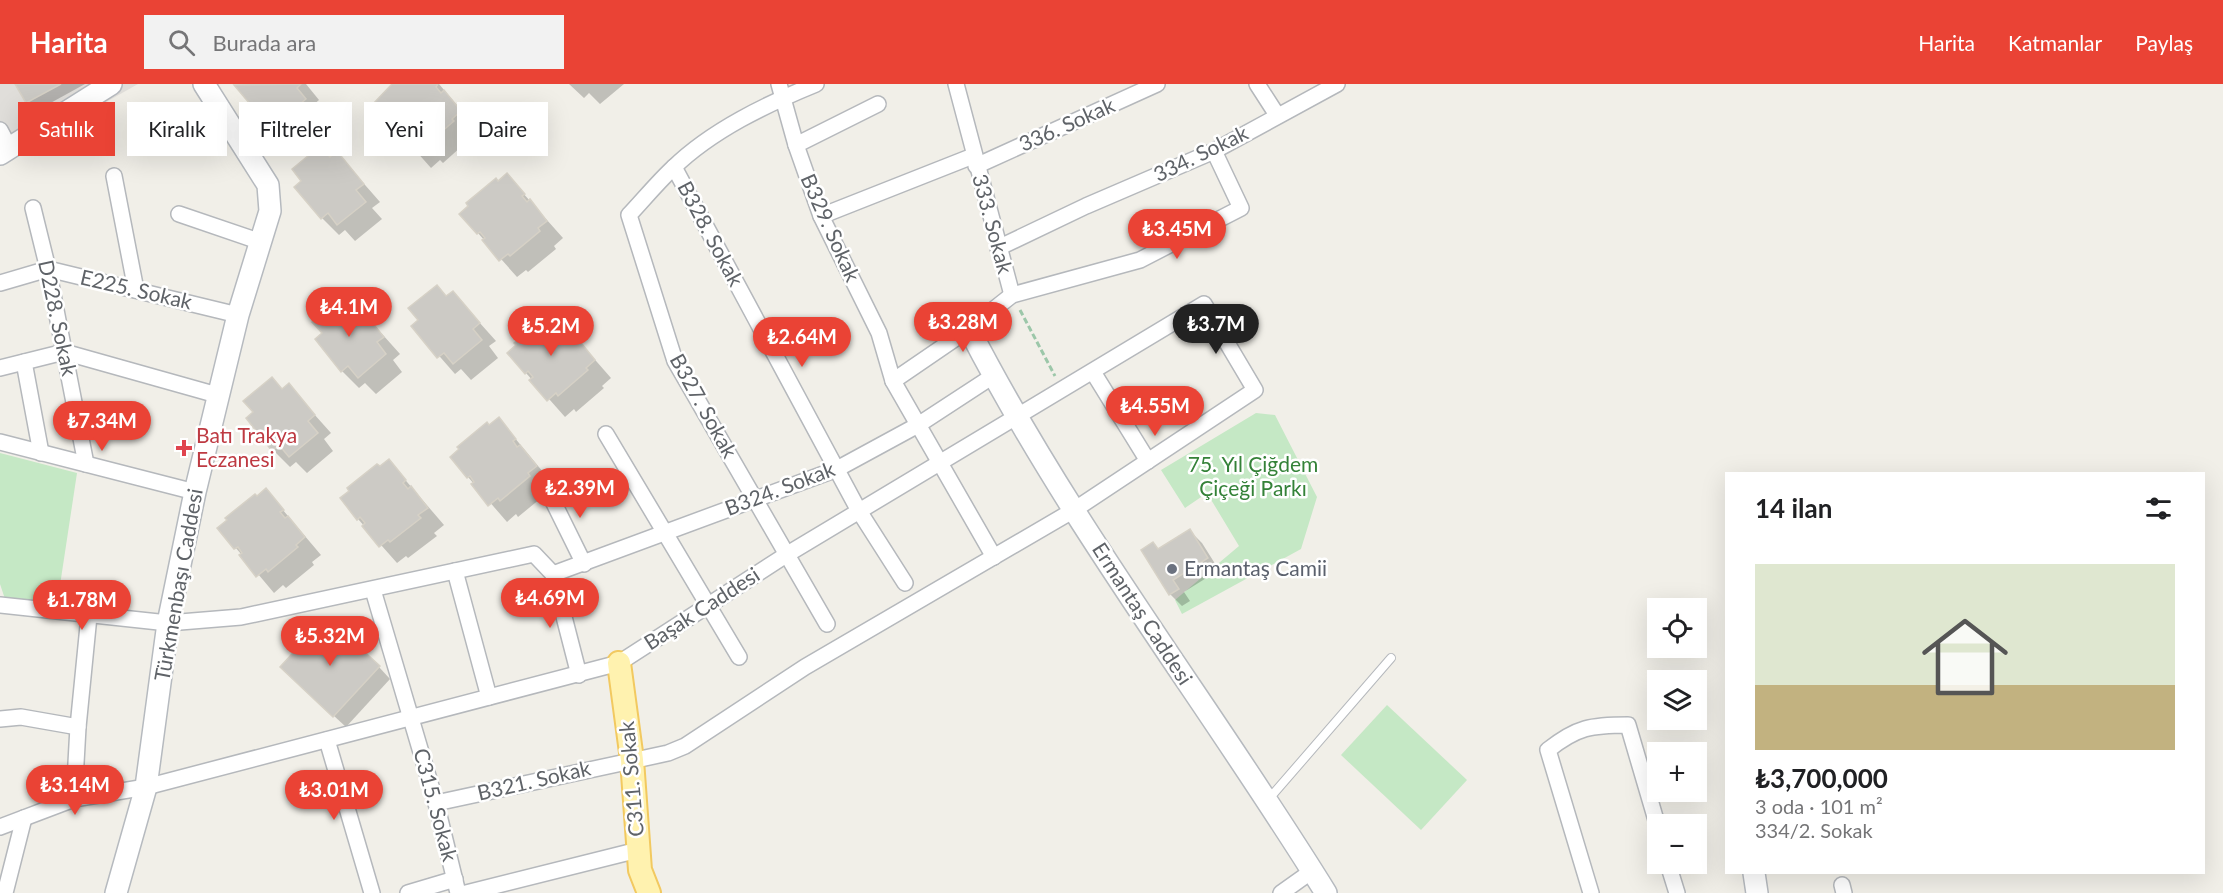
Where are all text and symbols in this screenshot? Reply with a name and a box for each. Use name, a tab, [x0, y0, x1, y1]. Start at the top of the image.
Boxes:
search box	[144, 15, 564, 69]
text: Harita	[30, 25, 108, 59]
icon: search	[165, 26, 198, 59]
text: Burada ara	[213, 29, 316, 56]
text: Harita	[1918, 30, 1975, 55]
text: Katmanlar	[2008, 30, 2102, 55]
text: Paylaş	[2135, 30, 2193, 55]
street label: 336. Sokak	[1015, 91, 1118, 156]
chip: Satılık	[18, 102, 115, 156]
chip: Kiralık	[127, 102, 227, 156]
chip: Filtreler	[239, 102, 352, 156]
chip: Yeni	[364, 102, 445, 156]
chip: Daire	[457, 102, 548, 156]
street label: 334. Sokak	[1149, 119, 1252, 186]
street label: B329. Sokak	[796, 170, 866, 286]
street label: 333. Sokak	[968, 171, 1019, 276]
street label: B328. Sokak	[673, 176, 750, 290]
pin: ₺3.45M	[1128, 209, 1226, 260]
text: ₺3.45M	[1142, 216, 1212, 240]
street label: D228. Sokak	[34, 257, 83, 378]
street label: E225. Sokak	[78, 264, 195, 314]
pin: ₺4.1M	[307, 287, 391, 338]
text: ₺4.1M	[320, 294, 378, 318]
pin: ₺3.28M	[914, 302, 1012, 353]
pin: ₺3.7M	[1174, 304, 1258, 355]
pin: ₺5.2M	[509, 306, 593, 357]
text: ₺3.28M	[928, 309, 998, 333]
text: ₺3.7M	[1187, 311, 1245, 335]
text: ₺5.2M	[522, 313, 580, 337]
pin: ₺2.64M	[753, 317, 851, 368]
text: ₺2.64M	[767, 324, 837, 348]
street label: B327. Sokak	[665, 349, 743, 462]
pin: ₺4.55M	[1106, 386, 1204, 437]
text: ₺4.55M	[1120, 393, 1190, 417]
pin: ₺7.34M	[53, 401, 151, 452]
text: ₺7.34M	[67, 408, 137, 432]
place label: Batı Trakya Eczanesi	[196, 422, 297, 471]
marker: Batı Trakya Eczanesi	[177, 441, 191, 455]
park label: 75. Yıl Çiğdem Çiçeği Parkı	[1188, 451, 1318, 500]
street label: B324. Sokak	[721, 455, 838, 520]
pin: ₺2.39M	[531, 468, 629, 519]
text: ₺2.39M	[545, 475, 615, 499]
street label: Türkmenbaşı Caddesi	[148, 486, 207, 683]
text: 14 ilan	[1755, 492, 1832, 524]
icon: filters	[2142, 492, 2175, 525]
street label: Ermantaş Caddesi	[1088, 537, 1199, 689]
place label: Ermantaş Camii	[1184, 555, 1327, 580]
street label: Başak Caddesi	[639, 561, 764, 654]
marker: Ermantaş Camii	[1165, 562, 1179, 576]
pin: ₺4.69M	[501, 578, 599, 629]
pin: ₺1.78M	[33, 580, 131, 631]
text: ₺4.69M	[515, 585, 585, 609]
text: ₺1.78M	[47, 587, 117, 611]
map controls	[1647, 598, 1707, 874]
button: locate	[1647, 598, 1707, 658]
icon: home	[1911, 603, 2019, 711]
pin: ₺5.32M	[281, 616, 379, 667]
text: ₺5.32M	[295, 623, 365, 647]
button: layers	[1647, 670, 1707, 730]
street label: C311. Sokak	[613, 720, 648, 838]
button: +	[1647, 742, 1707, 802]
street label: C315. Sokak	[409, 745, 464, 864]
street label: B321. Sokak	[475, 754, 593, 805]
text: ₺3,700,000	[1755, 762, 1888, 794]
pin: ₺3.14M	[26, 765, 124, 816]
pin: ₺3.01M	[285, 770, 383, 821]
text: ₺3.14M	[40, 772, 110, 796]
text: ₺3.01M	[299, 777, 369, 801]
text: 3 oda · 101 m²	[1755, 794, 1883, 818]
button: −	[1647, 814, 1707, 874]
text: 334/2. Sokak	[1755, 818, 1873, 842]

